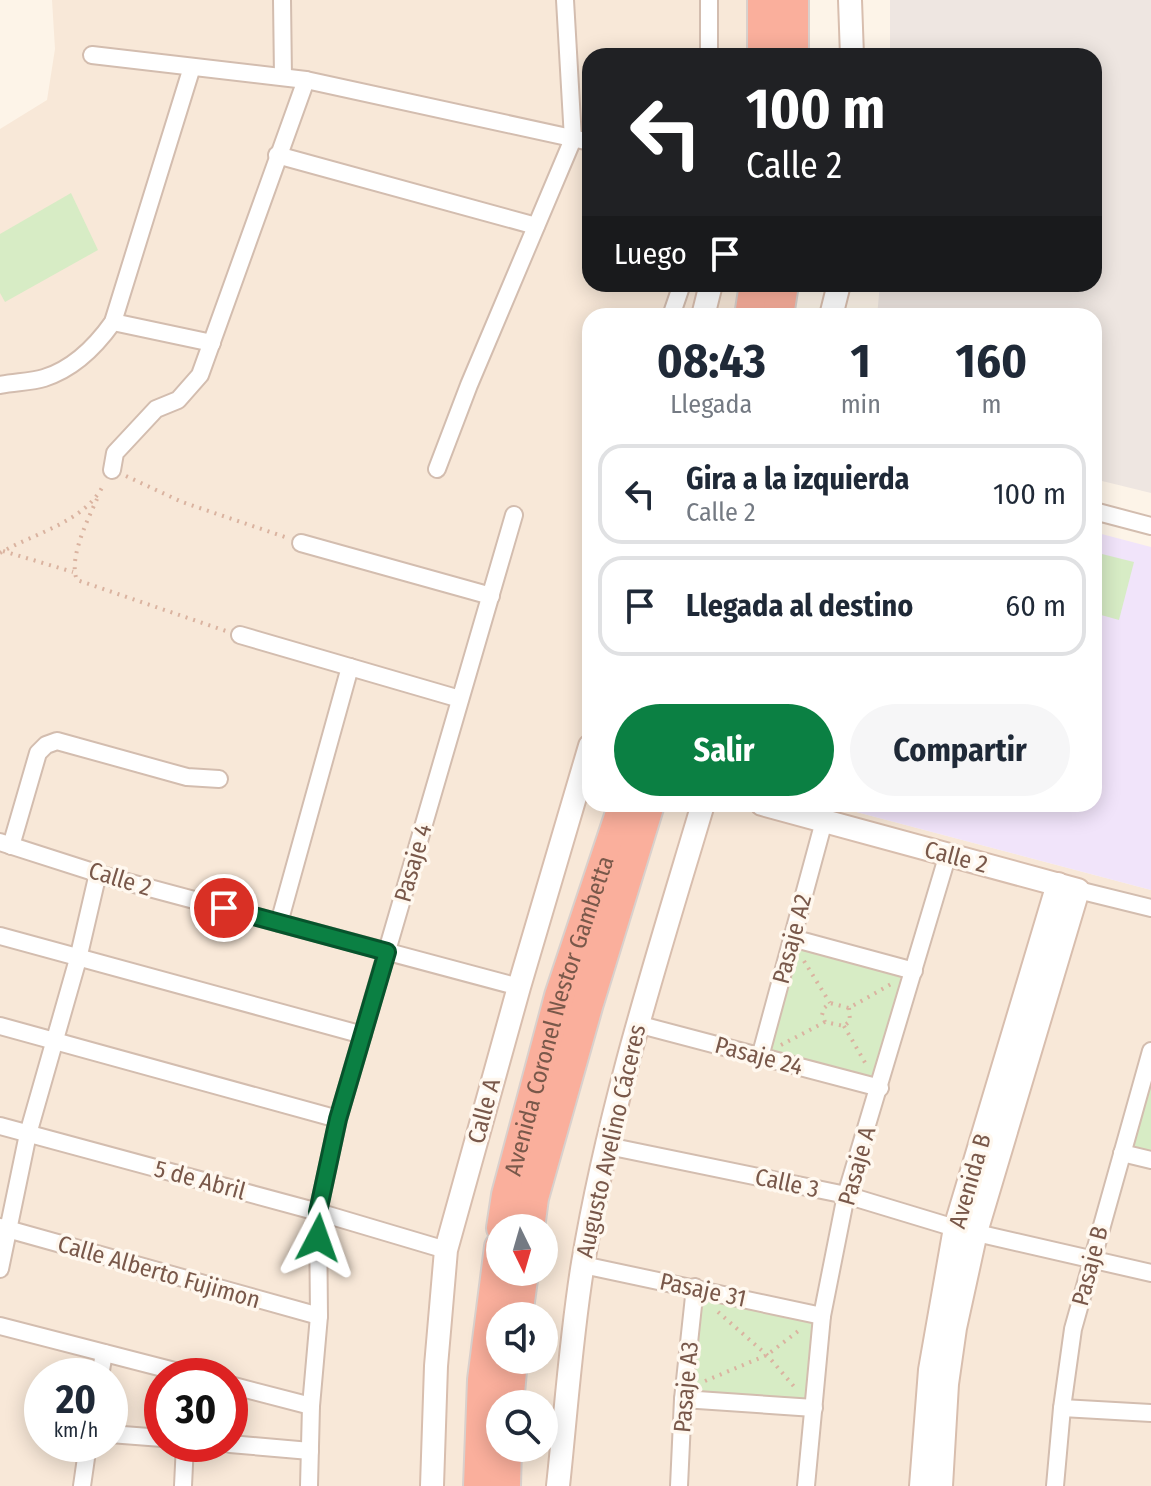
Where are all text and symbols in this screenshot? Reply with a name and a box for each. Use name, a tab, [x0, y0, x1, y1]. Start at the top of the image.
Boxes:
text: 100 m	[746, 76, 885, 143]
icon: left	[614, 80, 718, 184]
text: Calle 2	[746, 144, 842, 188]
icon: arrive	[703, 232, 747, 276]
text: Luego	[614, 236, 687, 272]
text: 08:43	[657, 332, 766, 390]
text: 1	[851, 332, 871, 390]
text: 160	[956, 332, 1027, 390]
text: Llegada	[670, 389, 752, 420]
text: min	[841, 389, 881, 420]
text: m	[981, 389, 1001, 420]
text: Gira a la izquierda	[686, 461, 909, 497]
icon: left	[618, 472, 662, 516]
text: 100 m	[993, 476, 1066, 512]
text: Calle 2	[686, 497, 755, 528]
icon: arrive	[618, 584, 662, 628]
text: Llegada al destino	[686, 588, 913, 624]
text: 60 m	[1005, 588, 1066, 624]
button: Salir	[614, 704, 834, 796]
button: Compartir	[850, 704, 1070, 796]
street label: Pasaje 4	[389, 821, 437, 905]
street label: Calle 2	[921, 835, 991, 879]
street label: Avenida Coronel Nestor Gambetta	[499, 852, 620, 1179]
street label: Calle 2	[85, 856, 155, 902]
pin	[190, 874, 258, 942]
icon: arrive	[202, 886, 246, 930]
street label: Pasaje A2	[767, 891, 817, 987]
street label: Augusto Avelino Cáceres	[571, 1022, 651, 1260]
street label: Pasaje 24	[712, 1031, 806, 1081]
street label: Calle A	[462, 1075, 506, 1147]
street label: Pasaje A	[832, 1123, 882, 1209]
street label: Avenida B	[943, 1130, 997, 1232]
street label: 5 de Abril	[151, 1154, 249, 1206]
street label: Calle 3	[753, 1163, 821, 1203]
position arrow	[276, 1196, 360, 1280]
north arrow	[486, 1214, 558, 1286]
map controls	[486, 1214, 558, 1462]
street label: Pasaje B	[1066, 1223, 1114, 1309]
street label: Calle Alberto Fujimon	[55, 1230, 263, 1314]
street label: Pasaje 31	[657, 1267, 749, 1313]
button: sound	[486, 1302, 558, 1374]
street label: Pasaje A3	[668, 1340, 704, 1434]
speed limit sign: 30	[144, 1358, 248, 1462]
text: 20	[56, 1376, 96, 1424]
button: search	[486, 1390, 558, 1462]
text: km/h	[54, 1418, 98, 1442]

